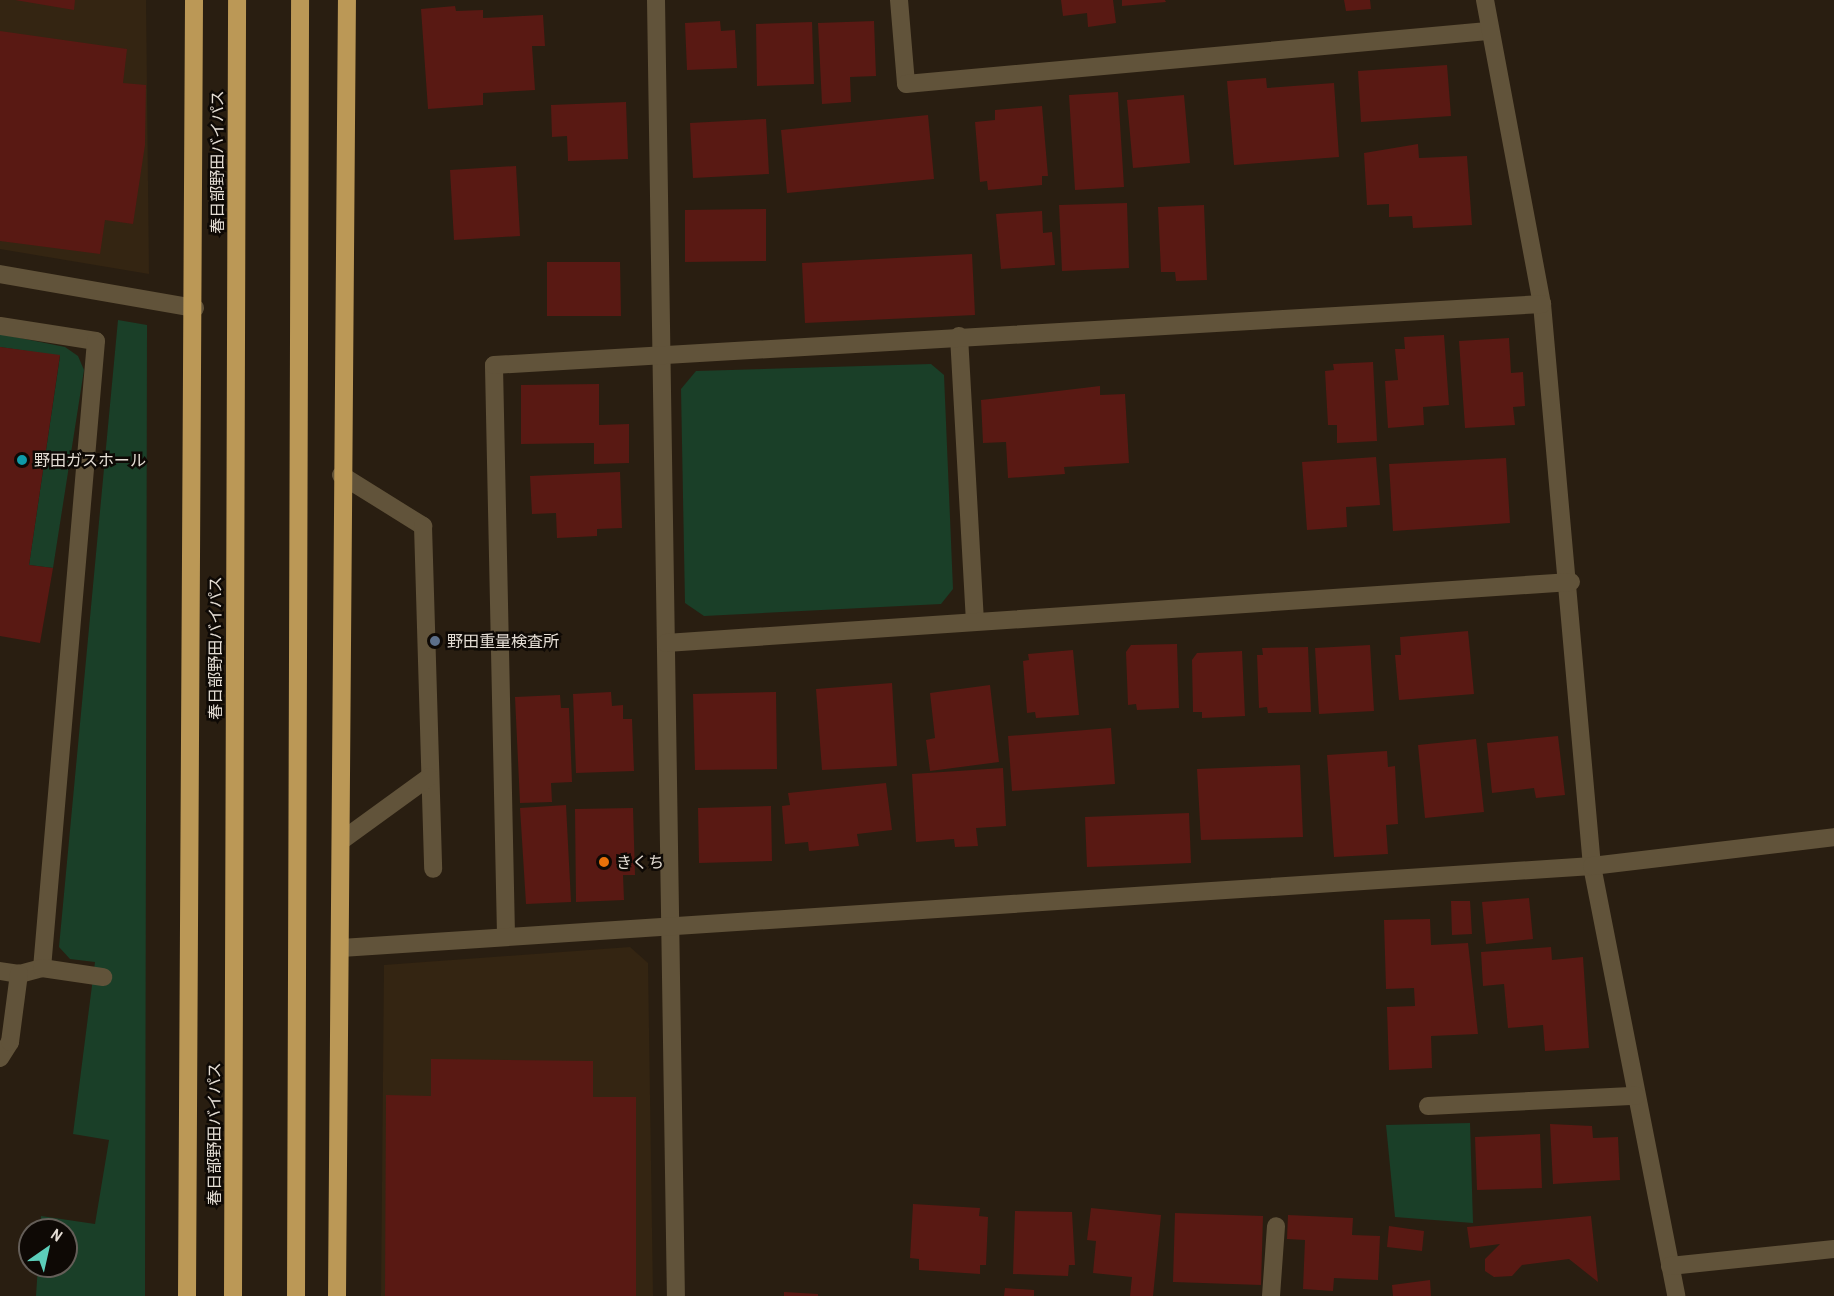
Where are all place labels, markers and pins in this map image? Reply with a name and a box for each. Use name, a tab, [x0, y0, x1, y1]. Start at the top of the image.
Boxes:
place label: 野田ガスホール	[34, 450, 146, 470]
marker: 野田ガスホール	[15, 453, 29, 467]
place label: 野田重量検査所	[447, 631, 559, 651]
marker: 野田重量検査所	[428, 634, 442, 648]
place label: きくち	[616, 852, 664, 872]
marker: きくち	[597, 855, 611, 869]

